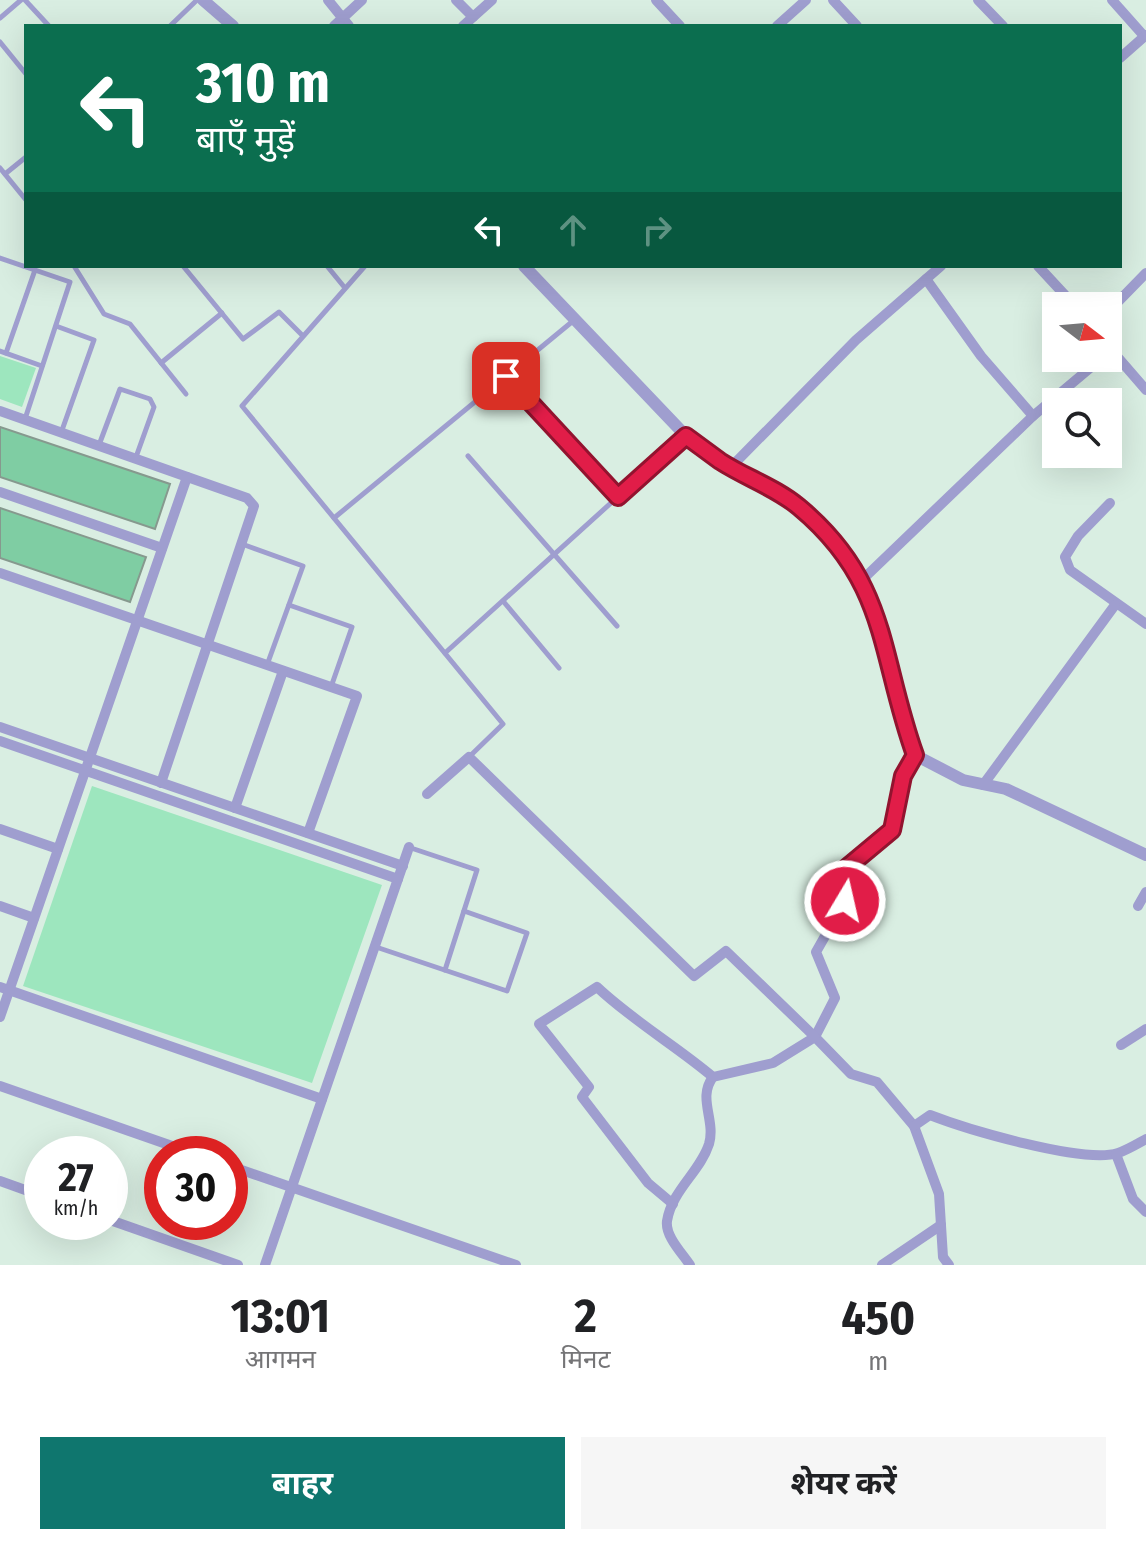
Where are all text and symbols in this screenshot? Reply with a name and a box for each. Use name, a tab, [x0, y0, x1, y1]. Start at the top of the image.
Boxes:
text: 310 m	[196, 50, 330, 117]
icon: left	[64, 56, 168, 160]
text: बाएँ मुड़ें	[196, 118, 295, 162]
icon: left	[467, 208, 511, 252]
icon: ahead	[551, 208, 595, 252]
icon: right	[635, 208, 679, 252]
north arrow	[1042, 292, 1122, 372]
map controls	[1042, 292, 1122, 468]
pin	[472, 342, 540, 410]
icon: arrive	[484, 354, 528, 398]
button: search	[1042, 388, 1122, 468]
position arrow	[803, 859, 887, 943]
speed limit sign: 30	[144, 1136, 248, 1240]
text: 27	[58, 1154, 94, 1202]
text: km/h	[54, 1196, 98, 1220]
text: 13:01	[231, 1287, 330, 1345]
text: 2	[575, 1287, 597, 1345]
text: 450	[841, 1289, 915, 1347]
text: आगमन	[245, 1344, 316, 1375]
text: मिनट	[561, 1344, 611, 1375]
text: m	[868, 1346, 888, 1377]
button: बाहर	[40, 1437, 565, 1529]
button: शेयर करें	[581, 1437, 1106, 1529]

